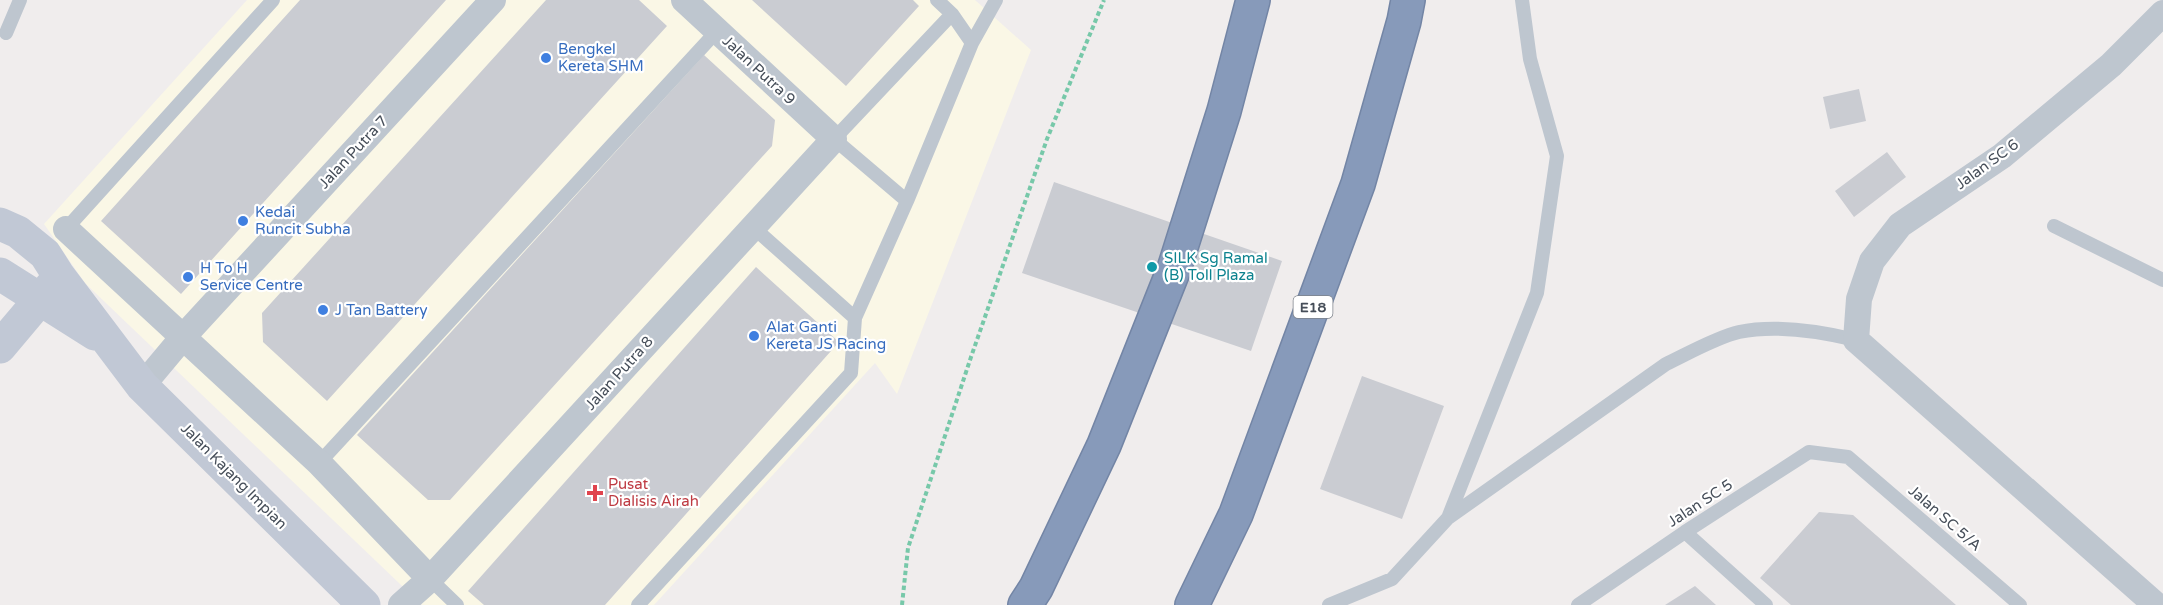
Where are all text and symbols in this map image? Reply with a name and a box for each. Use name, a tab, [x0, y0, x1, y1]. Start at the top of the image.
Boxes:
street label: Jalan Putra 9	[719, 32, 799, 108]
place label: Bengkel Kereta SHM	[558, 40, 644, 75]
marker: Bengkel Kereta SHM	[539, 51, 553, 65]
street label: Jalan Putra 7	[315, 112, 391, 192]
street label: Jalan SC 6	[1952, 135, 2022, 193]
place label: Kedai Runcit Subha	[255, 203, 351, 238]
marker: Kedai Runcit Subha	[236, 214, 250, 228]
place label: SILK Sg Ramal (B) Toll Plaza	[1164, 249, 1268, 284]
place label: H To H Service Centre	[200, 259, 303, 294]
marker: SILK Sg Ramal (B) Toll Plaza	[1145, 260, 1159, 274]
marker: H To H Service Centre	[181, 270, 195, 284]
road number: E18	[1294, 296, 1332, 318]
place label: J Tan Battery	[335, 301, 428, 319]
marker: J Tan Battery	[316, 303, 330, 317]
place label: Alat Ganti Kereta JS Racing	[766, 318, 886, 353]
marker: Alat Ganti Kereta JS Racing	[747, 329, 761, 343]
street label: Jalan Putra 8	[581, 332, 657, 414]
street label: Jalan Kajang Impian	[177, 419, 291, 533]
place label: Pusat Dialisis Airah	[608, 475, 699, 510]
street label: Jalan SC 5	[1664, 475, 1736, 531]
street label: Jalan SC 5/A	[1905, 481, 1985, 555]
marker: Pusat Dialisis Airah	[586, 484, 604, 502]

